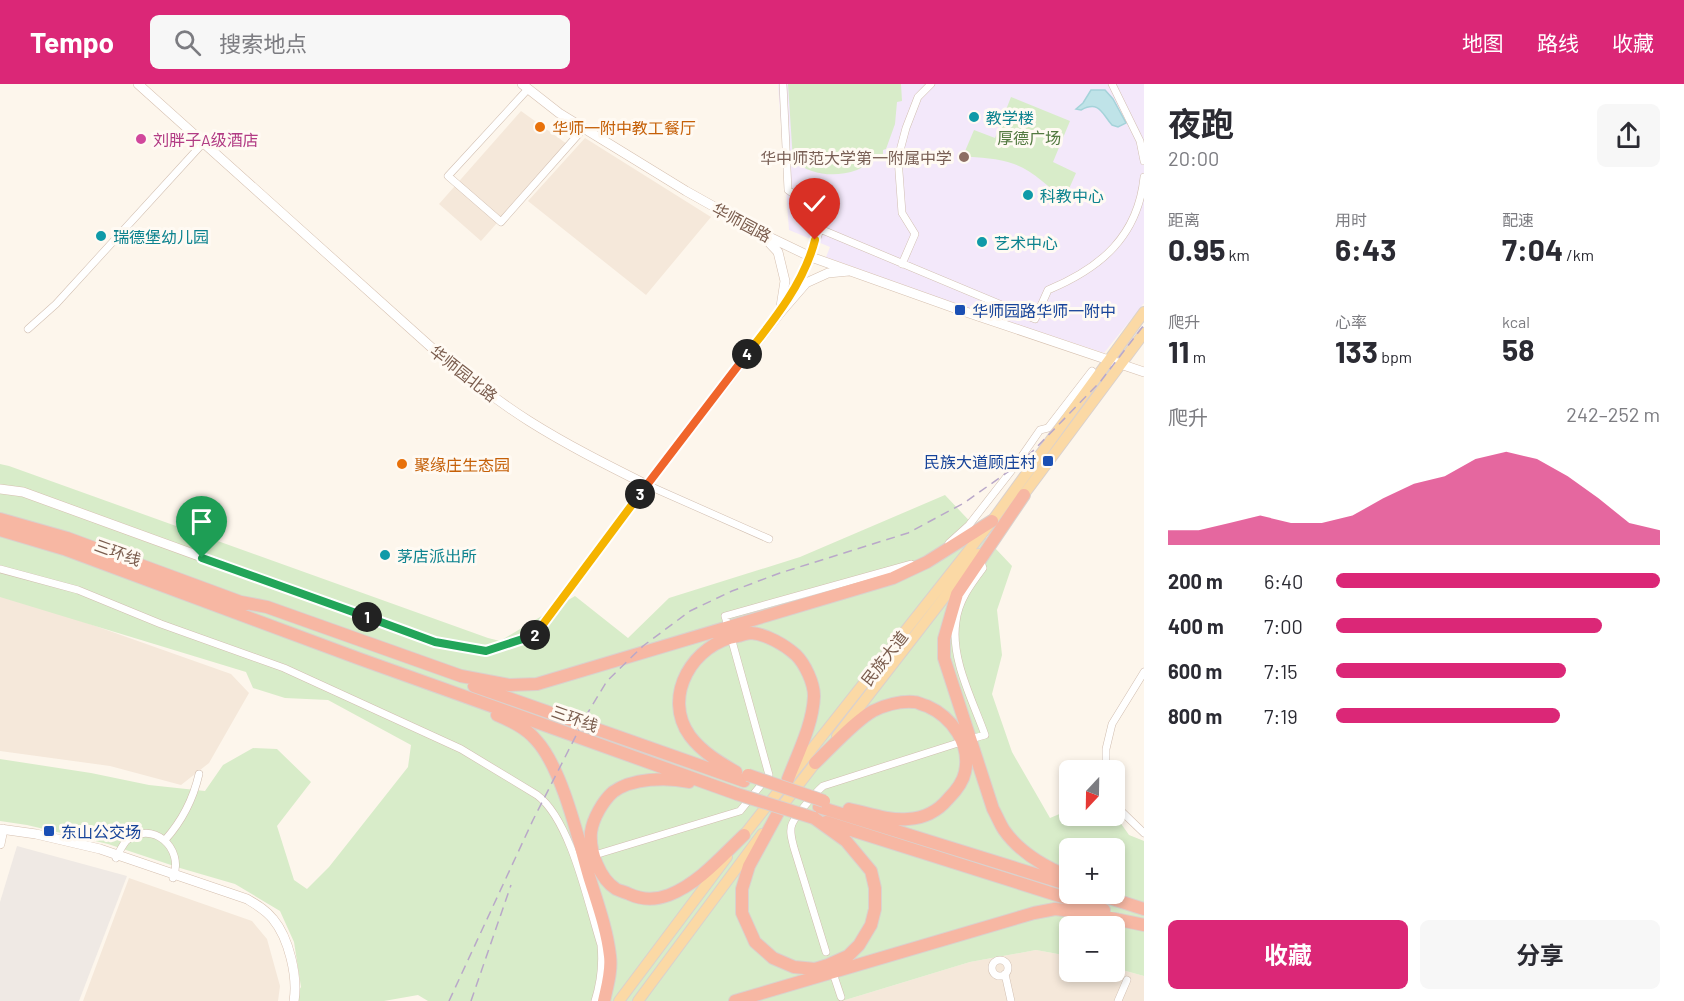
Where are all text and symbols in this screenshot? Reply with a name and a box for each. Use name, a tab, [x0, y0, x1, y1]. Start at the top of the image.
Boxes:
search box	[150, 15, 570, 69]
text: Tempo	[30, 25, 114, 59]
icon: search	[171, 26, 204, 59]
text: 搜索地点	[219, 30, 307, 56]
text: 地图	[1462, 30, 1504, 55]
text: 路线	[1537, 30, 1579, 55]
text: 收藏	[1612, 30, 1654, 55]
text: 夜跑	[1168, 103, 1234, 143]
button: share	[1597, 104, 1660, 167]
place label: 教学楼	[986, 108, 1034, 127]
marker: 教学楼	[967, 110, 981, 124]
place label: 华师一附中教工餐厅	[552, 118, 696, 137]
marker: 华师一附中教工餐厅	[533, 120, 547, 134]
park label: 厚德广场	[997, 128, 1061, 147]
place label: 刘胖子A级酒店	[153, 130, 259, 149]
marker: 刘胖子A级酒店	[134, 132, 148, 146]
text: 20:00	[1168, 146, 1219, 170]
place label: 华中师范大学第一附属中学	[760, 148, 952, 167]
marker: 华中师范大学第一附属中学	[957, 150, 971, 164]
pin	[789, 178, 840, 240]
place label: 科教中心	[1040, 186, 1104, 205]
icon: check	[798, 187, 831, 220]
marker: 科教中心	[1021, 188, 1035, 202]
street label: 华师园路	[709, 199, 775, 245]
text: 距离	[1168, 210, 1200, 229]
text: 用时	[1335, 210, 1367, 229]
text: 配速	[1502, 210, 1534, 229]
place label: 瑞德堡幼儿园	[113, 227, 209, 246]
marker: 瑞德堡幼儿园	[94, 229, 108, 243]
text: 0.95	[1168, 231, 1225, 267]
text: 6:43	[1335, 231, 1396, 267]
text: 7:04	[1502, 231, 1563, 267]
place label: 艺术中心	[994, 233, 1058, 252]
marker: 艺术中心	[975, 235, 989, 249]
text: km	[1225, 245, 1250, 264]
text: /km	[1563, 245, 1594, 264]
place label: 华师园路华师一附中	[972, 301, 1116, 320]
marker: 华师园路华师一附中	[953, 303, 967, 317]
text: 爬升	[1168, 312, 1200, 331]
text: 心率	[1335, 312, 1367, 331]
text: kcal	[1502, 312, 1530, 331]
text: 58	[1502, 331, 1534, 367]
text: 11	[1168, 333, 1189, 369]
text: 133	[1335, 333, 1378, 369]
pin: 4	[732, 339, 762, 369]
street label: 华师园北路	[427, 341, 501, 405]
text: 4	[742, 344, 752, 363]
text: m	[1189, 347, 1206, 366]
text: bpm	[1378, 347, 1412, 366]
text: 242–252 m	[1566, 402, 1660, 426]
text: 爬升	[1168, 405, 1208, 429]
place label: 民族大道顾庄村	[924, 452, 1036, 471]
marker: 民族大道顾庄村	[1041, 454, 1055, 468]
place label: 聚缘庄生态园	[414, 455, 510, 474]
marker: 聚缘庄生态园	[395, 457, 409, 471]
pin: 3	[625, 479, 655, 509]
text: 3	[636, 484, 644, 503]
pin	[176, 496, 227, 558]
icon: arrive	[185, 505, 218, 538]
street label: 三环线	[92, 535, 144, 569]
place label: 茅店派出所	[397, 546, 477, 565]
marker: 茅店派出所	[378, 548, 392, 562]
text: 200 m	[1168, 569, 1223, 593]
text: 6:40	[1264, 569, 1303, 593]
pin: 1	[352, 602, 382, 632]
text: 1	[364, 607, 370, 626]
text: 400 m	[1168, 614, 1224, 638]
text: 7:00	[1264, 614, 1303, 638]
pin: 2	[520, 620, 550, 650]
text: 2	[531, 625, 539, 644]
street label: 民族大道	[857, 627, 911, 689]
text: 600 m	[1168, 659, 1222, 683]
text: 7:15	[1264, 659, 1298, 683]
street label: 三环线	[549, 701, 601, 735]
text: 800 m	[1168, 704, 1222, 728]
text: 7:19	[1264, 704, 1298, 728]
north arrow	[1059, 760, 1125, 826]
map controls	[1059, 760, 1125, 982]
place label: 东山公交场	[61, 822, 141, 841]
marker: 东山公交场	[42, 824, 56, 838]
button: +	[1059, 838, 1125, 904]
button: −	[1059, 916, 1125, 982]
button: 收藏	[1168, 920, 1408, 989]
button: 分享	[1420, 920, 1660, 989]

